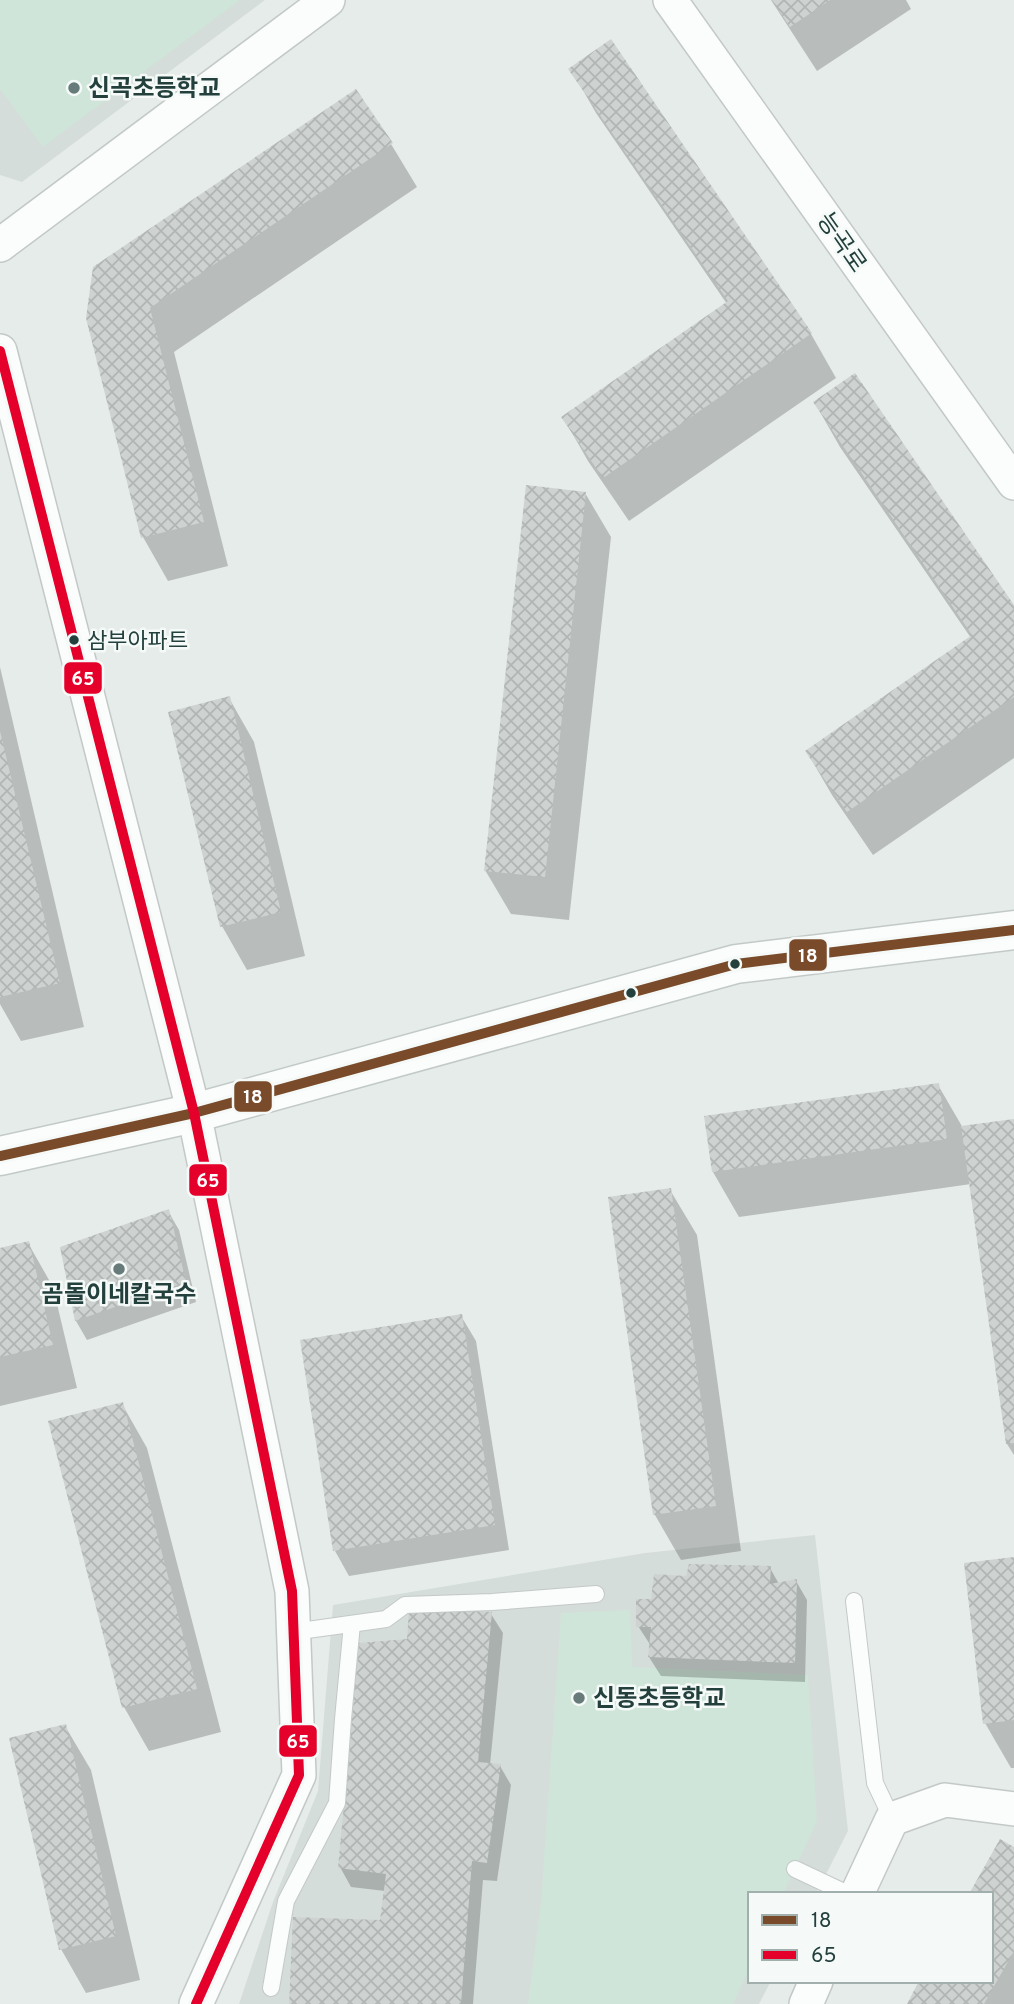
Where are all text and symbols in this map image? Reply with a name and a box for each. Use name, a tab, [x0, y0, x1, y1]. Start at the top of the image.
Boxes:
place label: 신곡초등학교	[88, 75, 220, 105]
marker: 신곡초등학교	[66, 80, 82, 96]
street label: 능곡로	[809, 207, 872, 279]
place label: 삼부아파트	[87, 629, 188, 656]
marker: 삼부아파트	[67, 633, 81, 647]
line badge: 65	[63, 661, 103, 695]
text: 65	[71, 668, 95, 692]
line badge: 18	[788, 938, 828, 972]
text: 18	[798, 945, 818, 969]
unlabelled marker	[728, 957, 742, 971]
unlabelled marker	[624, 986, 638, 1000]
line badge: 18	[233, 1080, 273, 1113]
text: 18	[243, 1086, 263, 1110]
line badge: 65	[188, 1163, 228, 1197]
text: 65	[196, 1170, 220, 1194]
marker: 곰돌이네칼국수	[111, 1261, 127, 1277]
place label: 곰돌이네칼국수	[42, 1281, 196, 1311]
place label: 신동초등학교	[593, 1685, 725, 1715]
marker: 신동초등학교	[571, 1690, 587, 1706]
line badge: 65	[278, 1724, 318, 1758]
text: 65	[286, 1731, 310, 1755]
legend	[748, 1892, 993, 1983]
text: 18	[811, 1908, 832, 1935]
text: 65	[811, 1943, 837, 1970]

